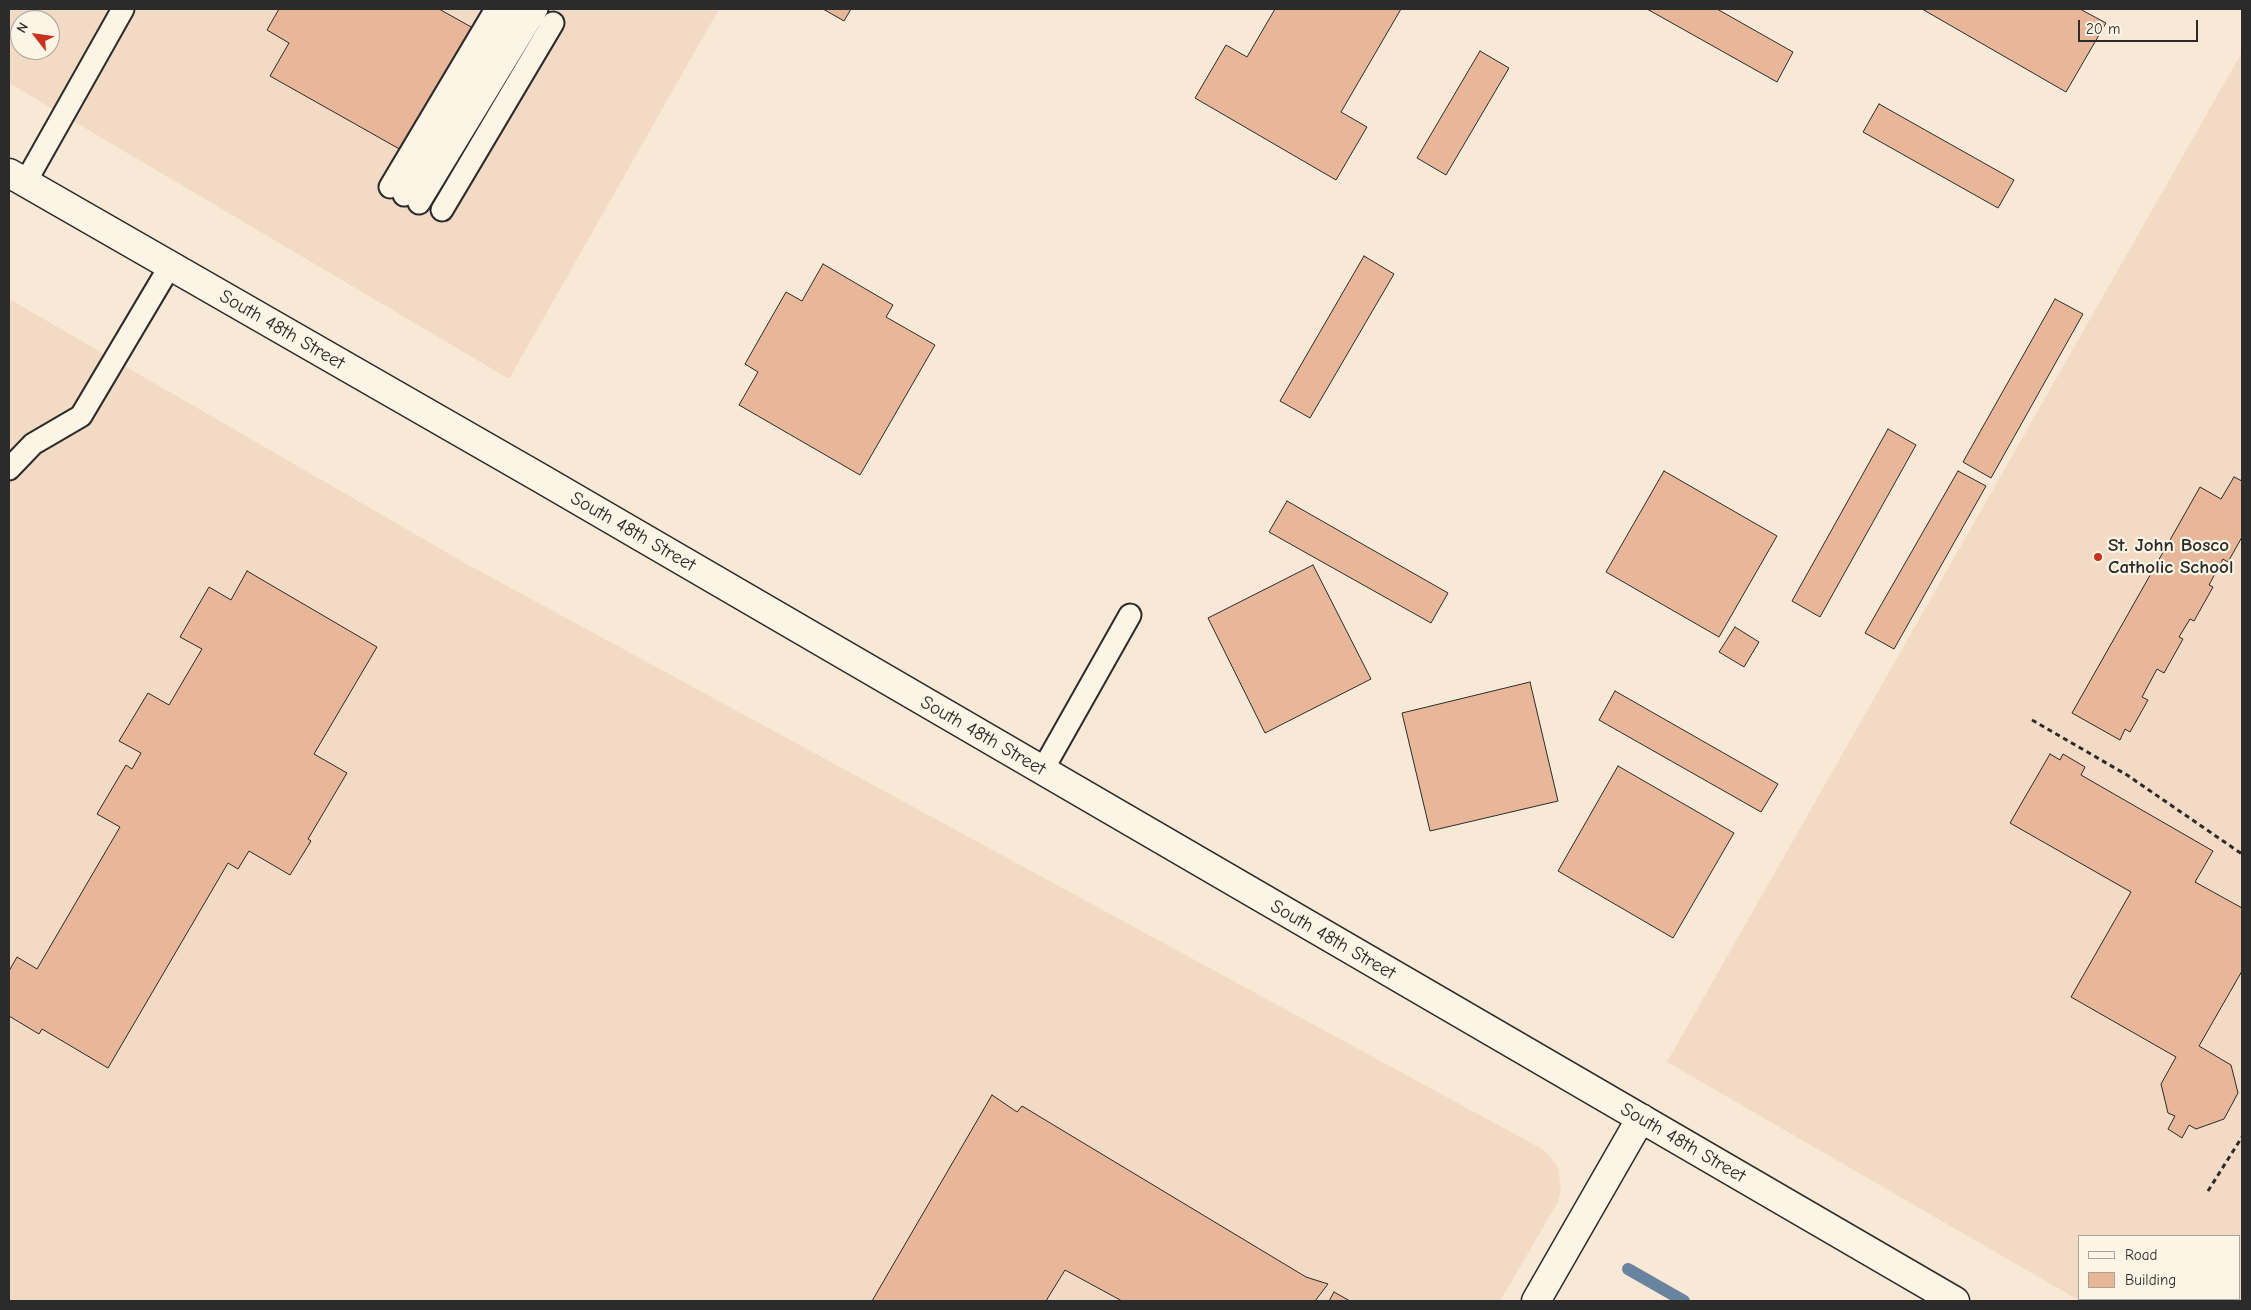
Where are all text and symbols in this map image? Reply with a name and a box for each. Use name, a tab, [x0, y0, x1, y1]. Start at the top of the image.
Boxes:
north arrow	[10, 10, 60, 60]
scale bar	[2081, 10, 2201, 42]
text: N	[13, 20, 32, 36]
text: 20 m	[2086, 20, 2120, 38]
street label: South 48th Street	[215, 285, 349, 375]
street label: South 48th Street	[566, 487, 700, 577]
place label: St. John Bosco Catholic School	[2108, 535, 2233, 579]
marker: St. John Bosco Catholic School	[2092, 551, 2104, 563]
street label: South 48th Street	[916, 691, 1050, 781]
street label: South 48th Street	[1266, 895, 1400, 985]
street label: South 48th Street	[1616, 1098, 1750, 1188]
legend	[2078, 1235, 2241, 1300]
text: Road	[2125, 1246, 2157, 1264]
text: Building	[2125, 1271, 2176, 1289]

